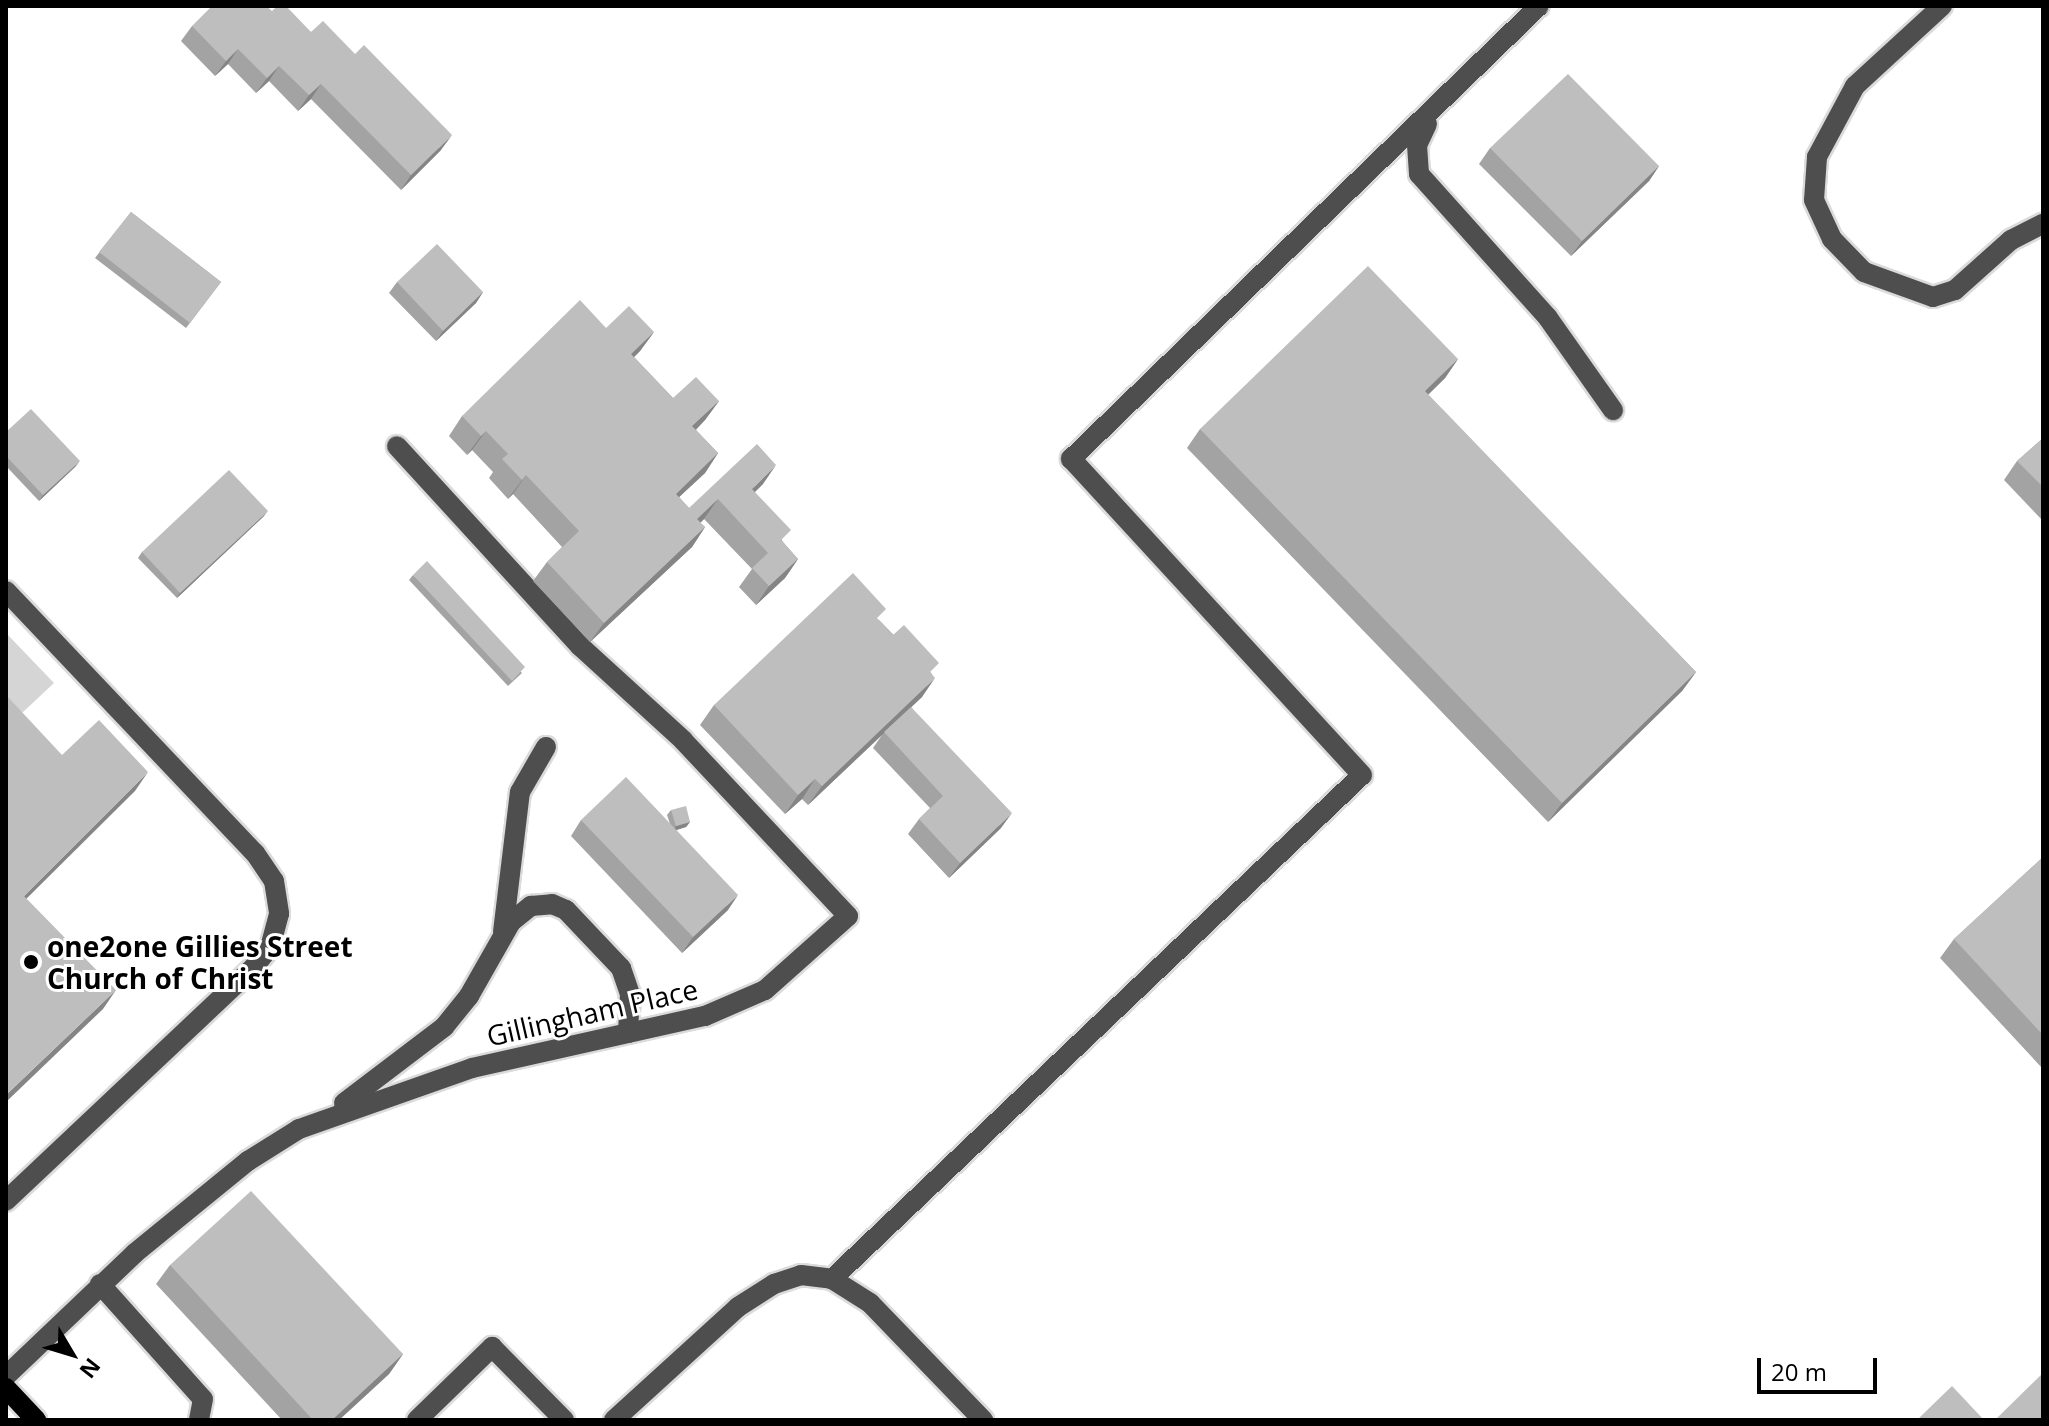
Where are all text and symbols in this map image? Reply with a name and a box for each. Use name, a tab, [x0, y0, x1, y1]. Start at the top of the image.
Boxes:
place label: one2one Gillies Street Church of Christ	[47, 929, 353, 995]
marker: one2one Gillies Street Church of Christ	[22, 953, 40, 971]
street label: Gillingham Place	[483, 971, 701, 1053]
north arrow	[32, 1314, 112, 1394]
scale bar	[1761, 1342, 1881, 1392]
text: N	[74, 1352, 108, 1385]
text: 20 m	[1771, 1355, 1827, 1388]

